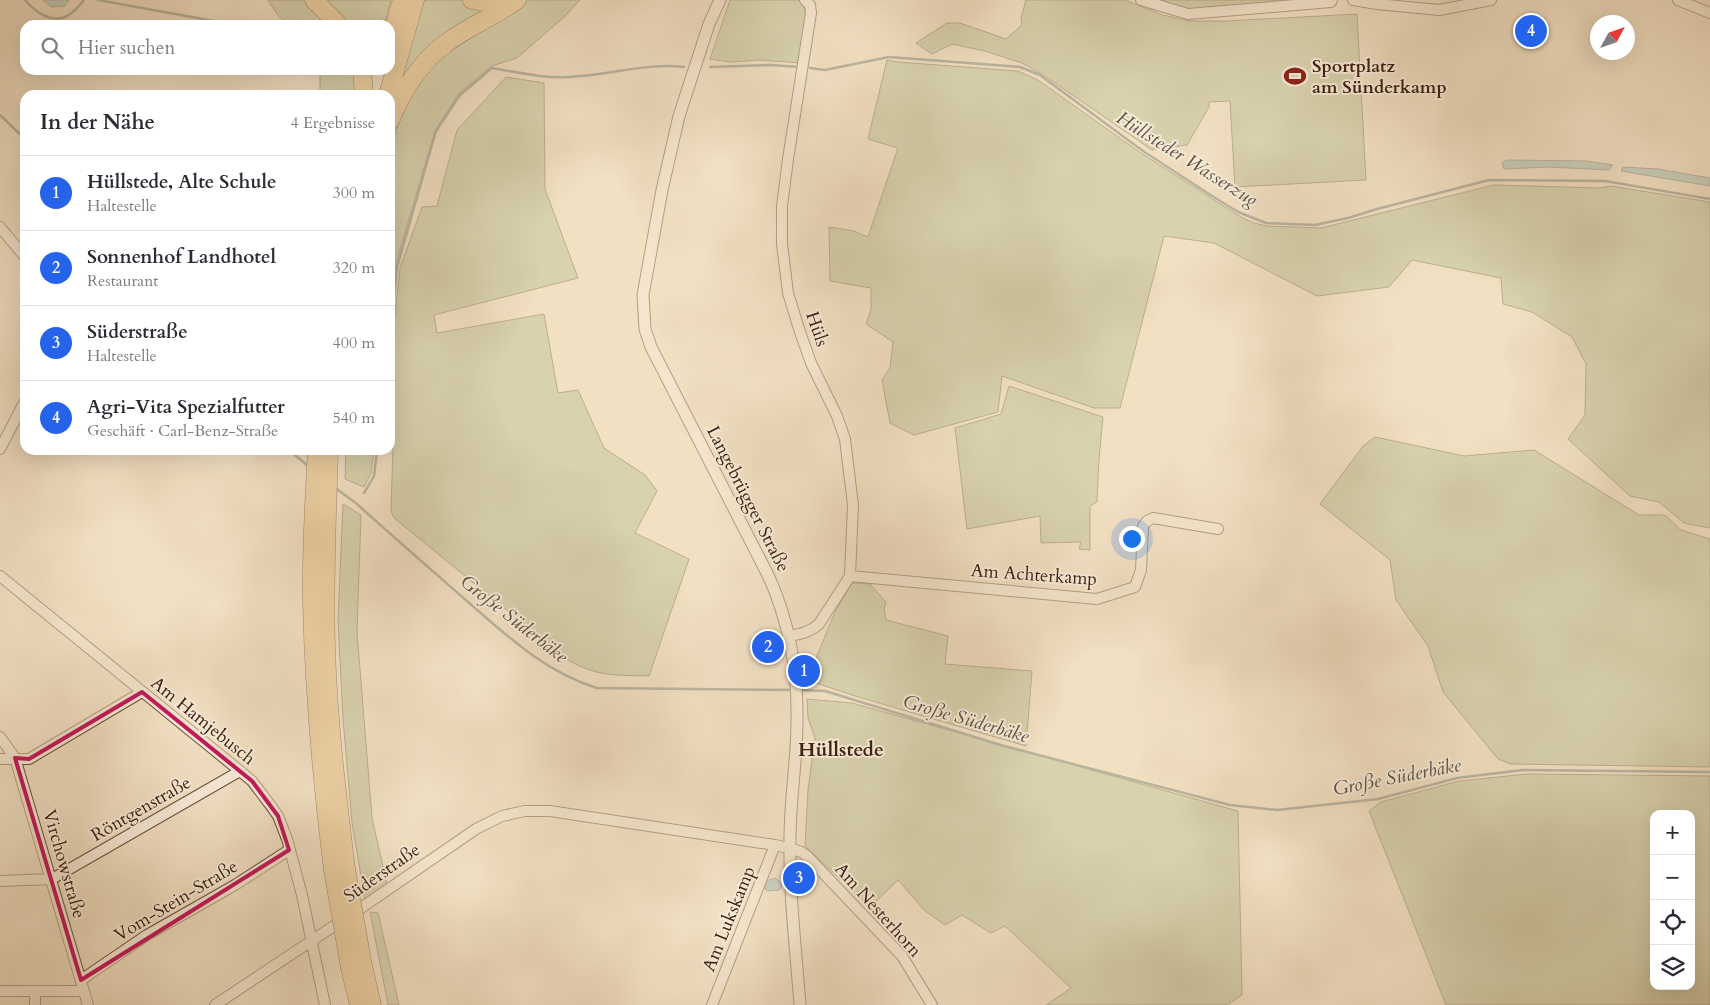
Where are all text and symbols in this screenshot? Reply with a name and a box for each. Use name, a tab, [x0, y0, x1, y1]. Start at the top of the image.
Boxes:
pin: 4	[1515, 12, 1547, 50]
north arrow	[1590, 15, 1635, 60]
search box	[20, 20, 395, 75]
icon: search	[38, 34, 66, 62]
text: Hier suchen	[78, 35, 175, 61]
place label: Sportplatz am Sünderkamp	[1312, 54, 1447, 100]
sports icon: Sportplatz am Sünderkamp	[1282, 63, 1308, 89]
water label: Hüllsteder Wasserzug	[1111, 105, 1263, 213]
text: In der Nähe	[40, 108, 155, 137]
text: 4 Ergebnisse	[290, 112, 375, 134]
text: Hüllstede, Alte Schule	[87, 169, 277, 195]
text: 1	[52, 182, 60, 204]
text: 300 m	[333, 182, 375, 204]
text: Haltestelle	[87, 195, 157, 217]
text: Sonnenhof Landhotel	[87, 244, 276, 270]
text: 2	[52, 257, 60, 279]
text: 320 m	[333, 257, 375, 279]
text: Restaurant	[87, 270, 158, 292]
street label: Hüls	[799, 308, 835, 350]
text: Süderstraße	[87, 319, 188, 345]
text: 3	[52, 332, 60, 354]
text: 400 m	[333, 332, 375, 354]
text: Haltestelle	[87, 345, 157, 367]
text: Agri-Vita Spezialfutter	[87, 394, 285, 420]
text: 4	[52, 407, 60, 429]
text: 540 m	[333, 407, 375, 429]
text: Geschäft · Carl-Benz-Straße	[87, 420, 278, 442]
street label: Langebrügger Straße	[700, 422, 796, 576]
your location	[1119, 526, 1145, 552]
street label: Am Achterkamp	[970, 558, 1098, 592]
water label: Große Süderbäke	[455, 569, 574, 670]
pin: 2	[752, 628, 784, 666]
pin: 1	[788, 652, 820, 690]
street label: Am Hamjebusch	[145, 671, 261, 771]
water label: Große Süderbäke	[900, 689, 1033, 750]
district label: Hüllstede	[798, 736, 884, 763]
water label: Große Süderbäke	[1331, 752, 1464, 802]
street label: Röntgenstraße	[86, 770, 196, 848]
street label: Virchowstraße	[37, 807, 91, 921]
map controls	[1650, 810, 1695, 990]
button: +	[1650, 810, 1695, 855]
street label: Süderstraße	[339, 837, 425, 909]
street label: Vom-Stein-Straße	[109, 854, 243, 948]
button: −	[1650, 855, 1695, 900]
street label: Am Nesterhorn	[829, 857, 928, 963]
pin: 3	[783, 859, 815, 897]
street label: Am Lukskamp	[697, 863, 761, 975]
button: locate	[1650, 900, 1695, 945]
button: layers	[1650, 945, 1695, 990]

